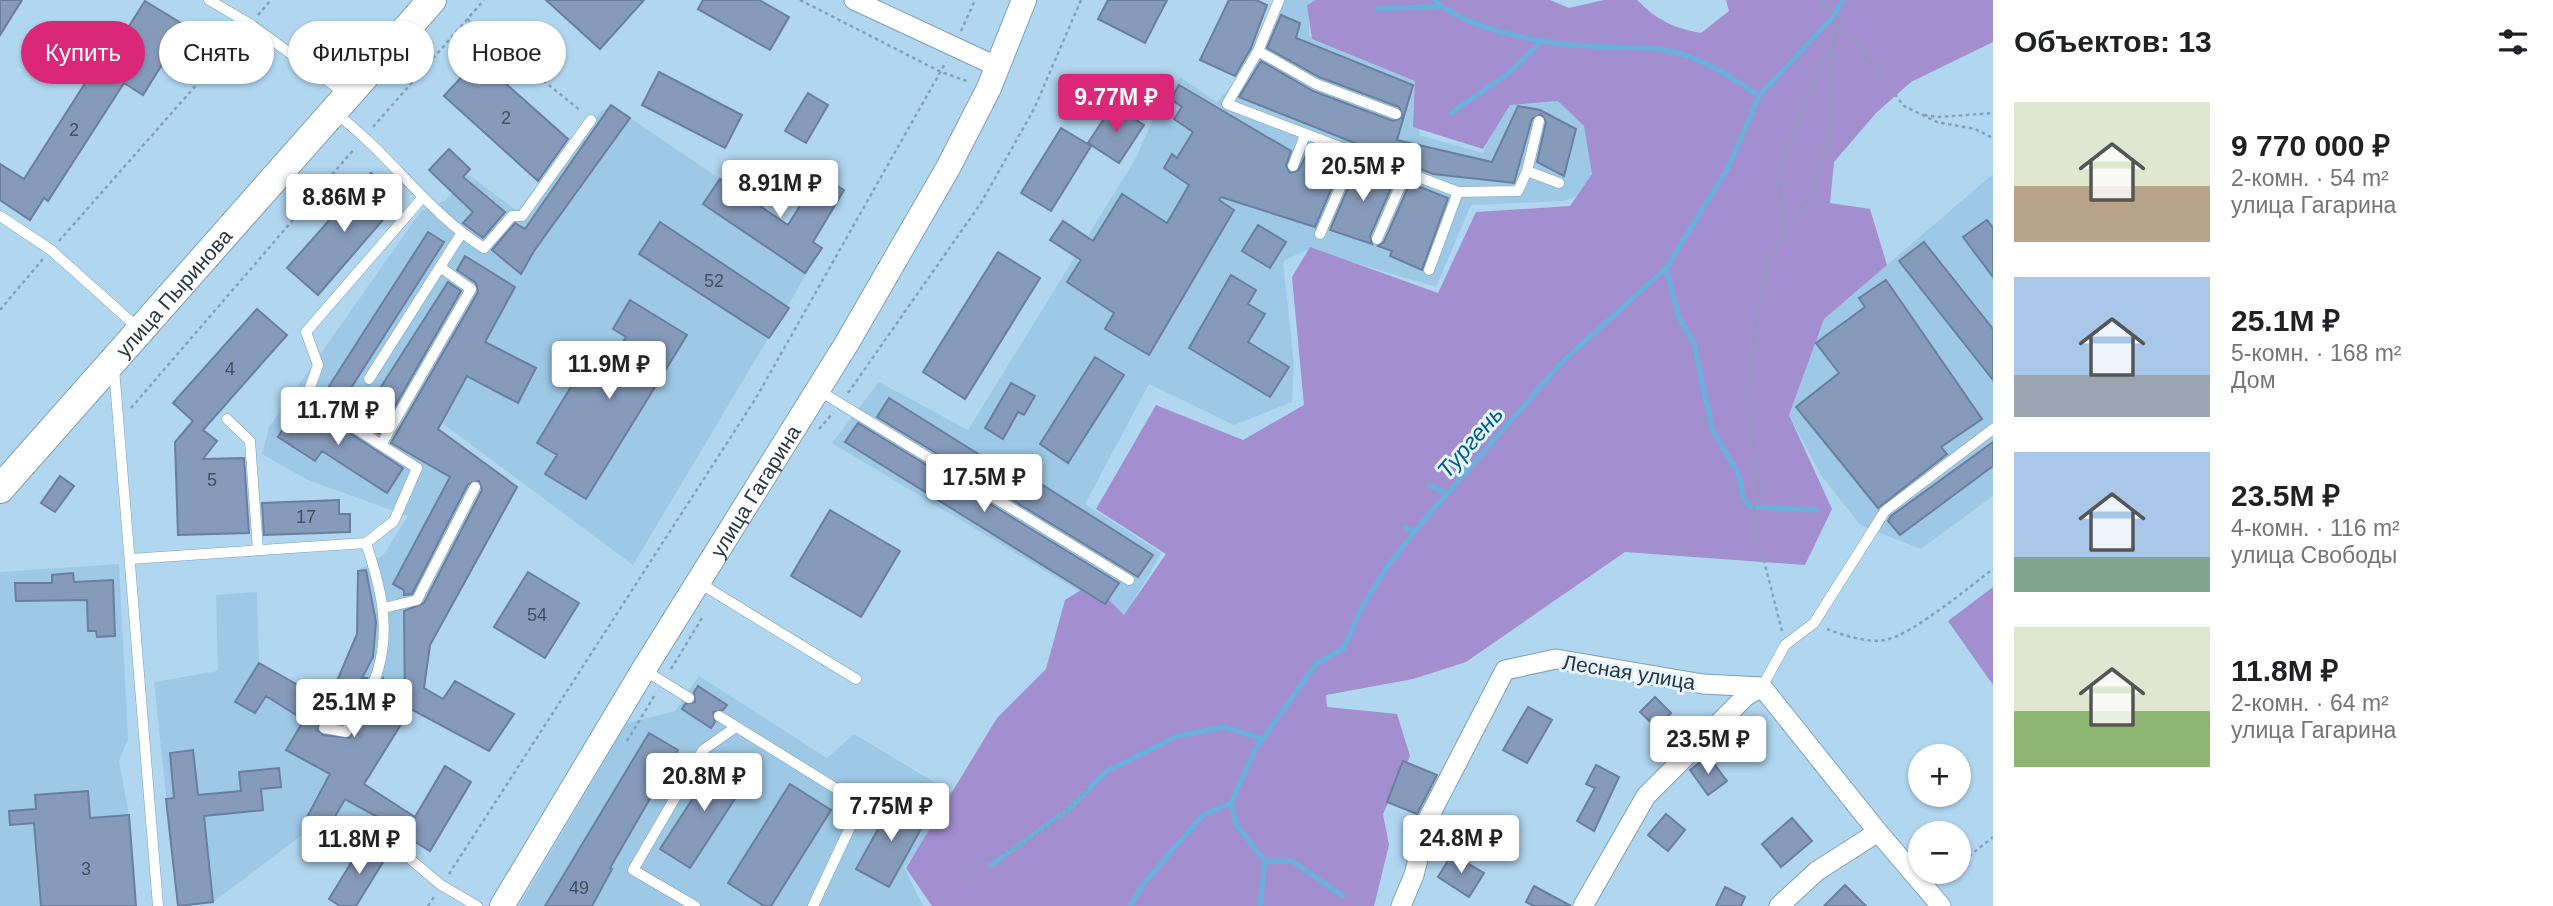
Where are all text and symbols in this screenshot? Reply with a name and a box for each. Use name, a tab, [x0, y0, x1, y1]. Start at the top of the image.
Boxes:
chip: Купить	[21, 21, 145, 84]
chip: Снять	[159, 21, 274, 84]
chip: Фильтры	[288, 21, 434, 84]
chip: Новое	[448, 21, 566, 84]
icon: filters	[2494, 23, 2532, 61]
text: Объектов: 13	[2014, 25, 2212, 58]
pin: 9.77M ₽	[1051, 74, 1181, 134]
text: 9.77M ₽	[1074, 84, 1158, 110]
house number: 2	[501, 108, 511, 128]
house number: 2	[69, 120, 79, 140]
text: 9 770 000 ₽	[2231, 129, 2390, 162]
icon: home	[2070, 130, 2154, 214]
pin: 20.5M ₽	[1298, 144, 1428, 203]
text: 20.5M ₽	[1321, 153, 1405, 179]
pin: 8.91M ₽	[715, 160, 845, 220]
text: 2-комн. · 54 m²	[2231, 165, 2389, 191]
text: 8.91M ₽	[738, 170, 822, 196]
pin: 8.86M ₽	[279, 174, 409, 234]
text: 8.86M ₽	[302, 184, 386, 210]
text: улица Гагарина	[2231, 192, 2396, 218]
street label: улица Пыринова	[111, 224, 236, 361]
house number: 52	[704, 271, 724, 291]
text: 25.1M ₽	[2231, 304, 2340, 337]
icon: home	[2070, 305, 2154, 389]
text: 5-комн. · 168 m²	[2231, 340, 2402, 366]
pin: 11.9M ₽	[544, 342, 674, 401]
text: 11.9M ₽	[568, 351, 650, 377]
house number: 4	[225, 359, 235, 379]
text: Дом	[2231, 367, 2275, 393]
pin: 11.7M ₽	[273, 388, 403, 447]
text: 11.7M ₽	[297, 397, 379, 423]
water label: Тургень	[1432, 401, 1508, 483]
street label: улица Гагарина	[705, 420, 805, 561]
pin: 17.5M ₽	[919, 454, 1049, 514]
text: 17.5M ₽	[942, 464, 1026, 490]
house number: 5	[207, 470, 217, 490]
text: 23.5M ₽	[2231, 479, 2340, 512]
icon: home	[2070, 480, 2154, 564]
house number: 17	[296, 507, 316, 527]
text: 4-комн. · 116 m²	[2231, 515, 2400, 541]
text: улица Свободы	[2231, 542, 2397, 568]
house number: 54	[527, 605, 547, 625]
street label: Лесная улица	[1561, 650, 1697, 694]
text: 11.8M ₽	[2231, 654, 2339, 687]
icon: home	[2070, 655, 2154, 739]
pin: 25.1M ₽	[289, 680, 419, 739]
text: 25.1M ₽	[312, 689, 396, 715]
text: 2-комн. · 64 m²	[2231, 690, 2389, 716]
pin: 23.5M ₽	[1643, 716, 1773, 776]
text: улица Гагарина	[2231, 717, 2396, 743]
text: 23.5M ₽	[1666, 726, 1750, 752]
map controls	[1908, 744, 1971, 884]
button: +	[1908, 744, 1971, 807]
pin: 20.8M ₽	[639, 754, 769, 813]
text: 20.8M ₽	[662, 763, 746, 789]
pin: 7.75M ₽	[826, 784, 956, 843]
text: 7.75M ₽	[849, 793, 933, 819]
pin: 11.8M ₽	[294, 816, 424, 876]
pin: 24.8M ₽	[1396, 816, 1526, 875]
button: −	[1908, 821, 1971, 884]
text: 24.8M ₽	[1419, 825, 1503, 851]
text: 11.8M ₽	[318, 826, 400, 852]
house number: 3	[81, 859, 91, 879]
house number: 49	[569, 878, 589, 898]

